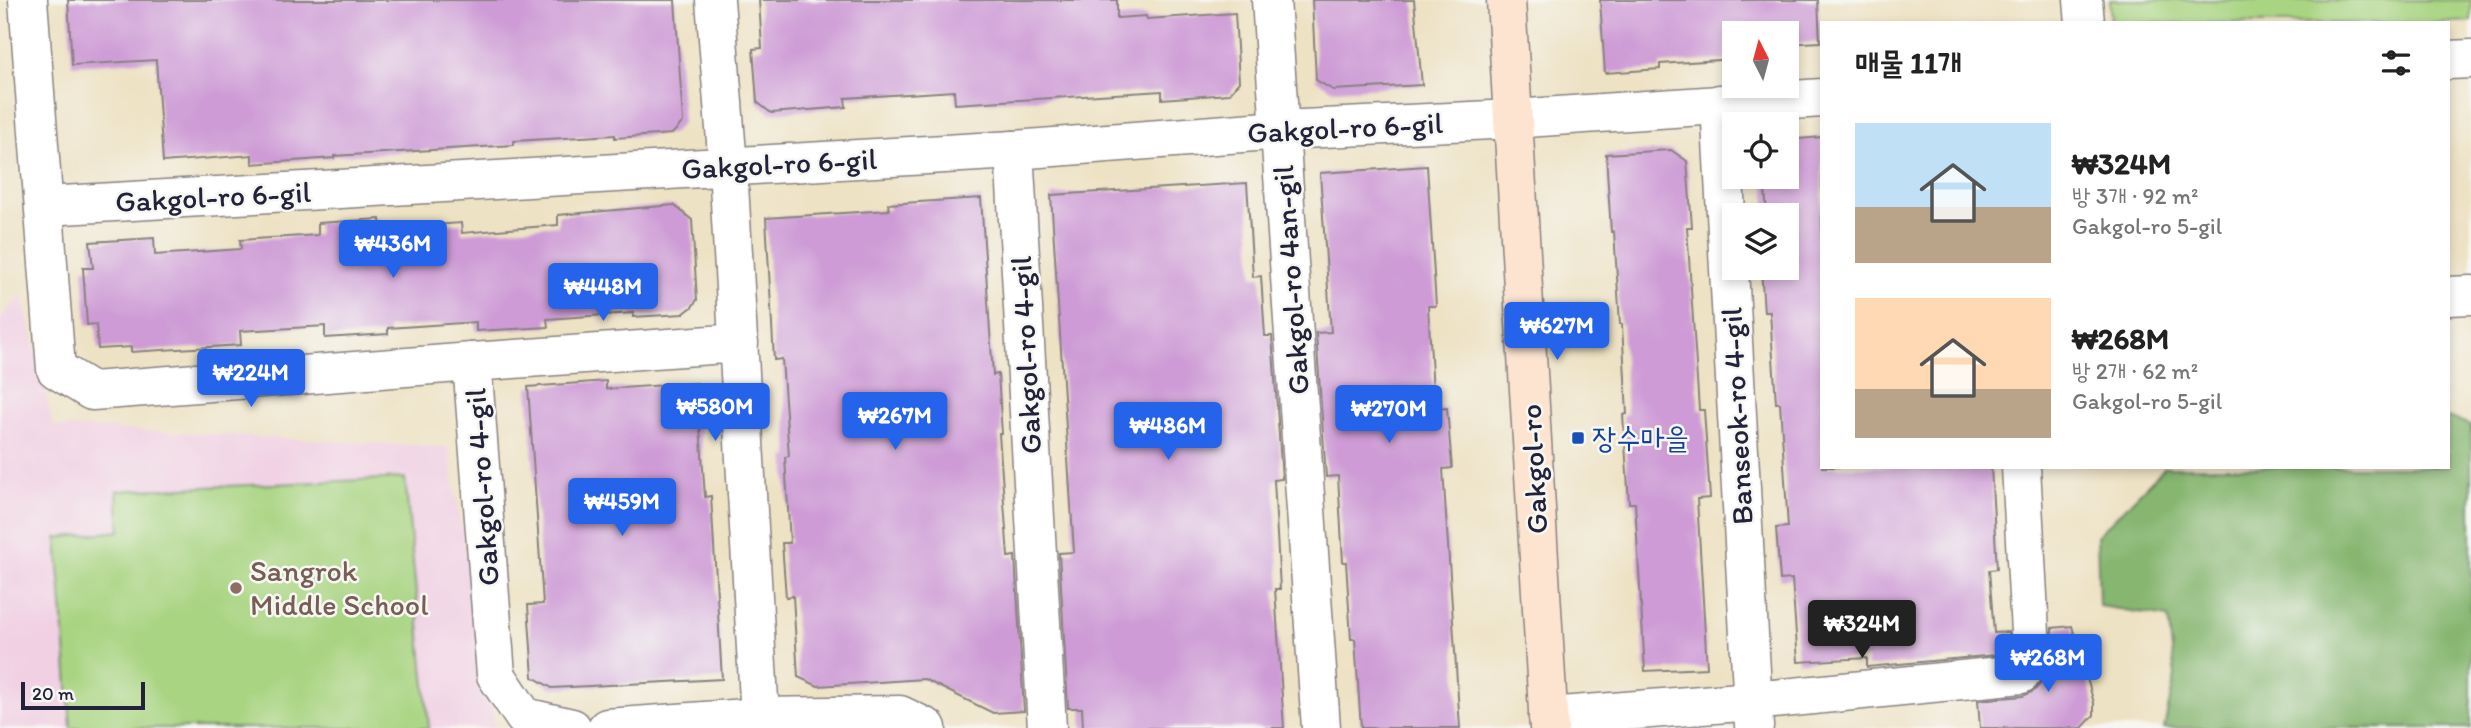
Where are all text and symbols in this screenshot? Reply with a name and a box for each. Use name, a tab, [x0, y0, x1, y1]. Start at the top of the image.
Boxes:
north arrow	[1722, 21, 1799, 98]
map controls	[1722, 21, 1799, 280]
text: 매물 11개	[1855, 44, 1962, 81]
icon: filters	[2377, 44, 2415, 82]
street label: Gakgol-ro 6-gil	[1246, 104, 1444, 151]
button: locate	[1722, 112, 1799, 189]
street label: Gakgol-ro 6-gil	[680, 140, 878, 187]
text: ₩324M	[2072, 145, 2171, 182]
icon: home	[1911, 151, 1995, 235]
street label: Gakgol-ro 4an-gil	[1264, 164, 1317, 396]
street label: Gakgol-ro 6-gil	[114, 173, 312, 220]
text: 방 3개 · 92 m²	[2072, 182, 2198, 210]
button: layers	[1722, 203, 1799, 280]
text: Gakgol-ro 5-gil	[2072, 212, 2222, 240]
pin: ₩436M	[344, 220, 442, 280]
text: ₩436M	[355, 229, 431, 257]
street label: Gakgol-ro 4-gil	[1002, 255, 1049, 455]
pin: ₩448M	[554, 264, 652, 323]
text: ₩448M	[564, 272, 642, 300]
pin: ₩627M	[1508, 302, 1606, 362]
street label: Banseok-ro 4-gil	[1712, 306, 1761, 526]
text: ₩627M	[1520, 311, 1594, 339]
text: ₩268M	[2072, 320, 2169, 357]
icon: home	[1911, 326, 1995, 410]
pin: ₩224M	[202, 350, 300, 409]
text: 방 2개 · 62 m²	[2072, 357, 2198, 385]
text: ₩224M	[213, 358, 289, 386]
pin: ₩580M	[666, 384, 764, 443]
street label: Gakgol-ro 4-gil	[456, 386, 507, 587]
pin: ₩270M	[1340, 386, 1438, 445]
text: Gakgol-ro 5-gil	[2072, 387, 2222, 415]
text: ₩580M	[677, 392, 753, 420]
pin: ₩267M	[846, 392, 944, 452]
text: ₩270M	[1351, 394, 1427, 422]
text: ₩267M	[858, 401, 932, 429]
pin: ₩486M	[1119, 402, 1217, 462]
street label: Gakgol-ro	[1512, 403, 1555, 535]
text: ₩486M	[1130, 411, 1206, 439]
place label: 장수마을	[1592, 419, 1689, 456]
marker: 장수마을	[1570, 430, 1586, 446]
pin: ₩459M	[573, 478, 671, 538]
text: ₩459M	[584, 487, 660, 515]
place label: Sangrok Middle School	[250, 552, 429, 623]
marker: Sangrok Middle School	[228, 580, 244, 596]
pin: ₩324M	[1813, 600, 1911, 660]
text: ₩324M	[1824, 609, 1900, 637]
pin: ₩268M	[1999, 634, 2097, 694]
text: ₩268M	[2011, 643, 2085, 671]
scale bar	[21, 679, 145, 711]
text: 20 m	[32, 682, 74, 705]

